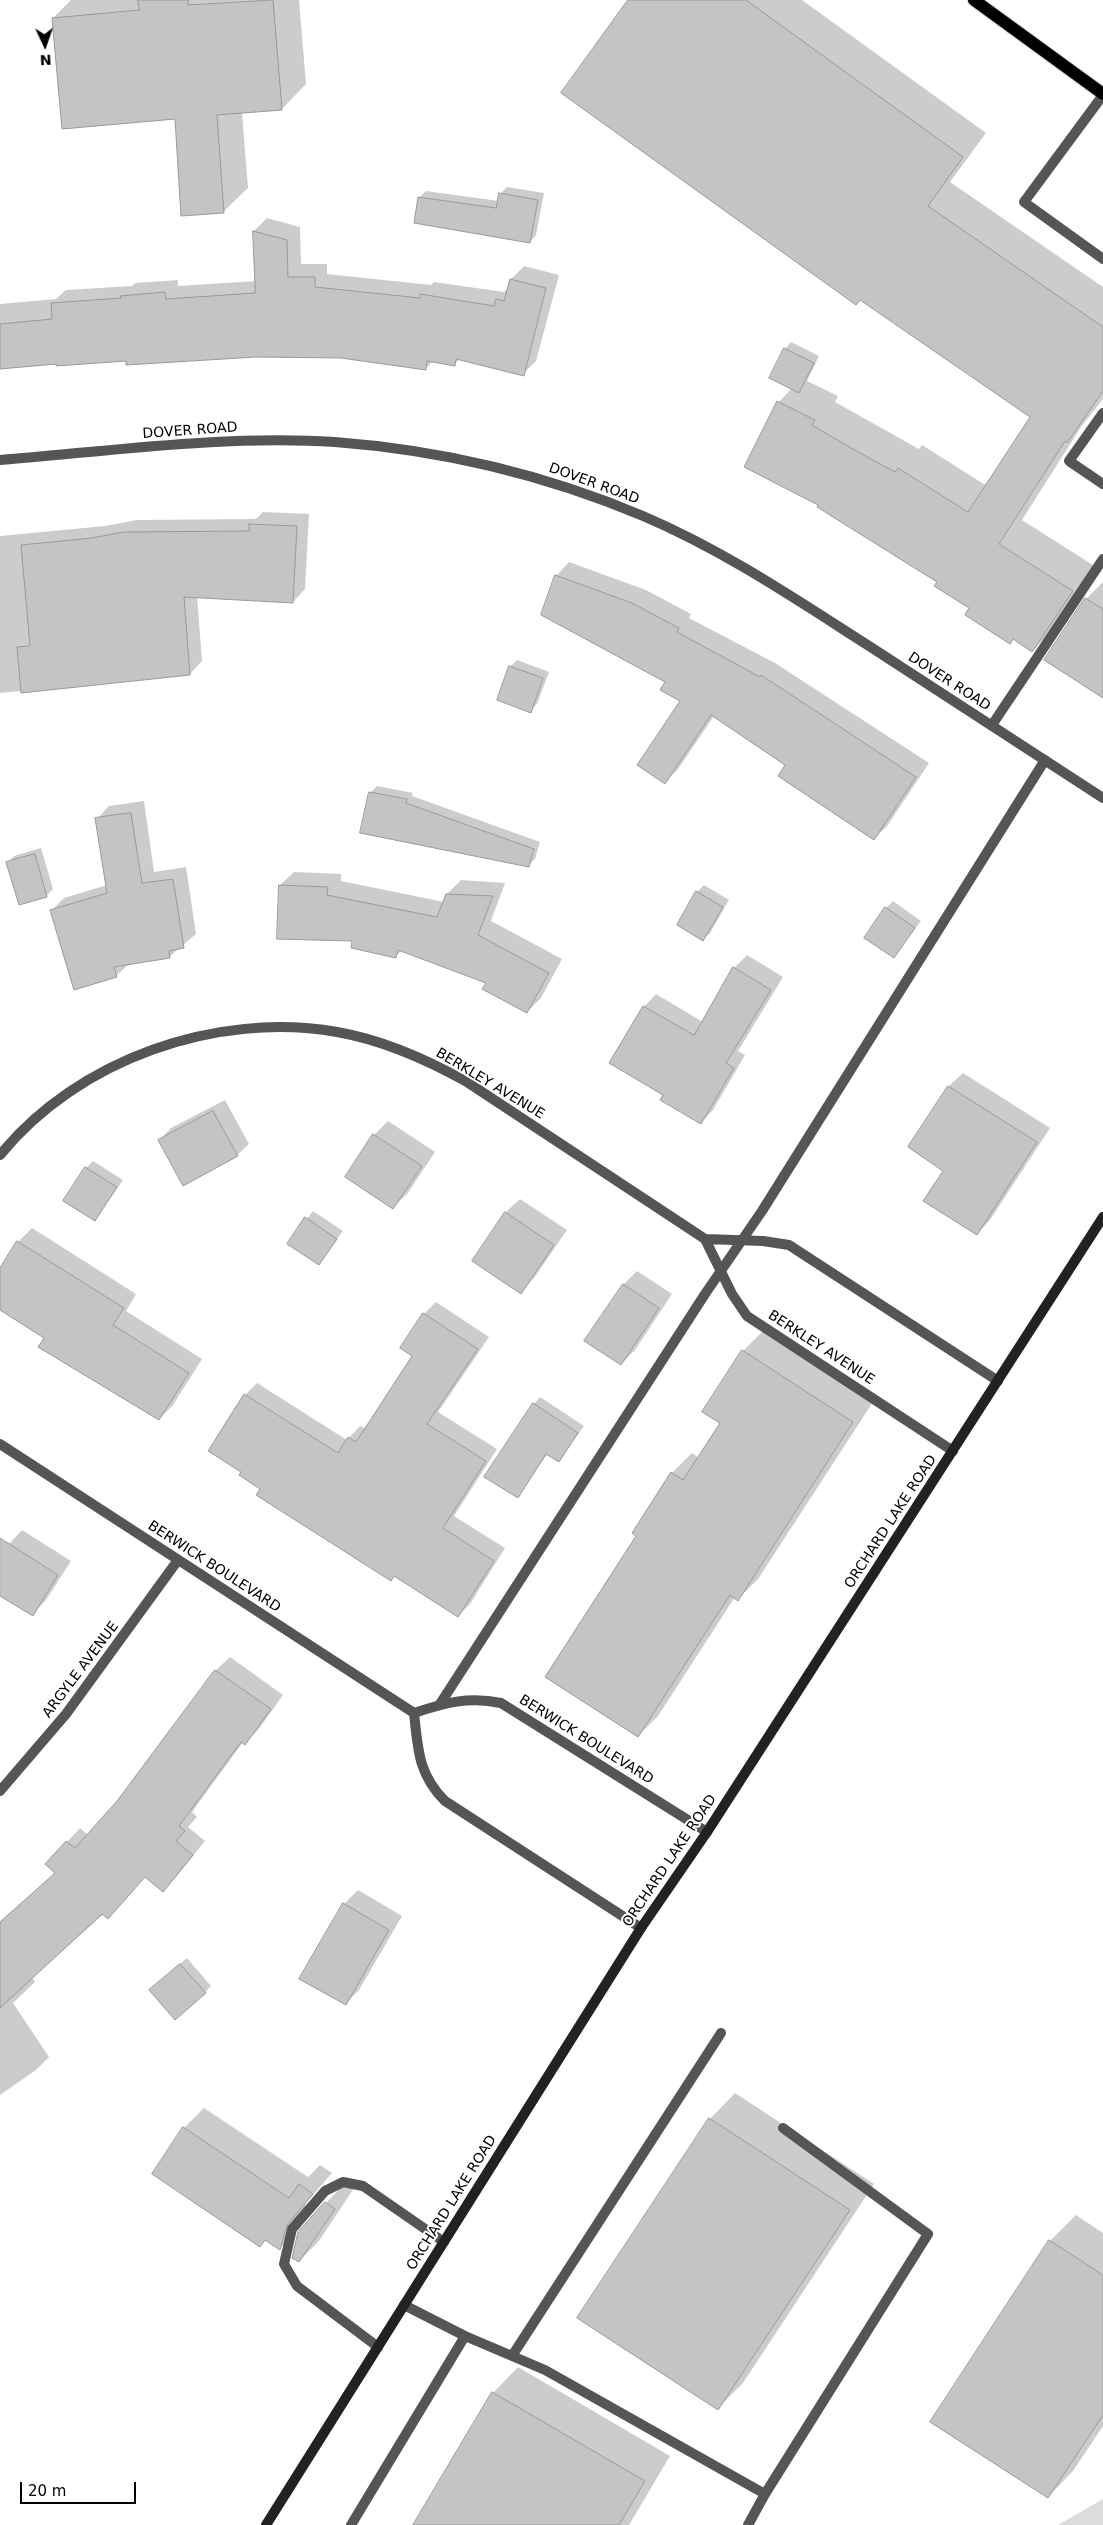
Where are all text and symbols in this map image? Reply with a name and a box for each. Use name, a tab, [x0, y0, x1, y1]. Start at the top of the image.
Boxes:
north arrow	[20, 20, 70, 70]
text: N	[40, 52, 52, 68]
street label: DOVER ROAD	[142, 419, 238, 443]
street label: DOVER ROAD	[546, 460, 642, 508]
street label: DOVER ROAD	[905, 649, 993, 715]
street label: BERKLEY AVENUE	[433, 1045, 547, 1123]
street label: BERKLEY AVENUE	[765, 1307, 877, 1389]
street label: ORCHARD LAKE ROAD	[841, 1452, 941, 1592]
street label: BERWICK BOULEVARD	[144, 1518, 284, 1616]
street label: ARGYLE AVENUE	[39, 1619, 123, 1721]
street label: BERWICK BOULEVARD	[516, 1692, 656, 1788]
street label: ORCHARD LAKE ROAD	[619, 1792, 721, 1930]
street label: ORCHARD LAKE ROAD	[404, 2132, 500, 2274]
scale bar	[22, 2472, 139, 2504]
text: 20 m	[28, 2482, 66, 2500]

